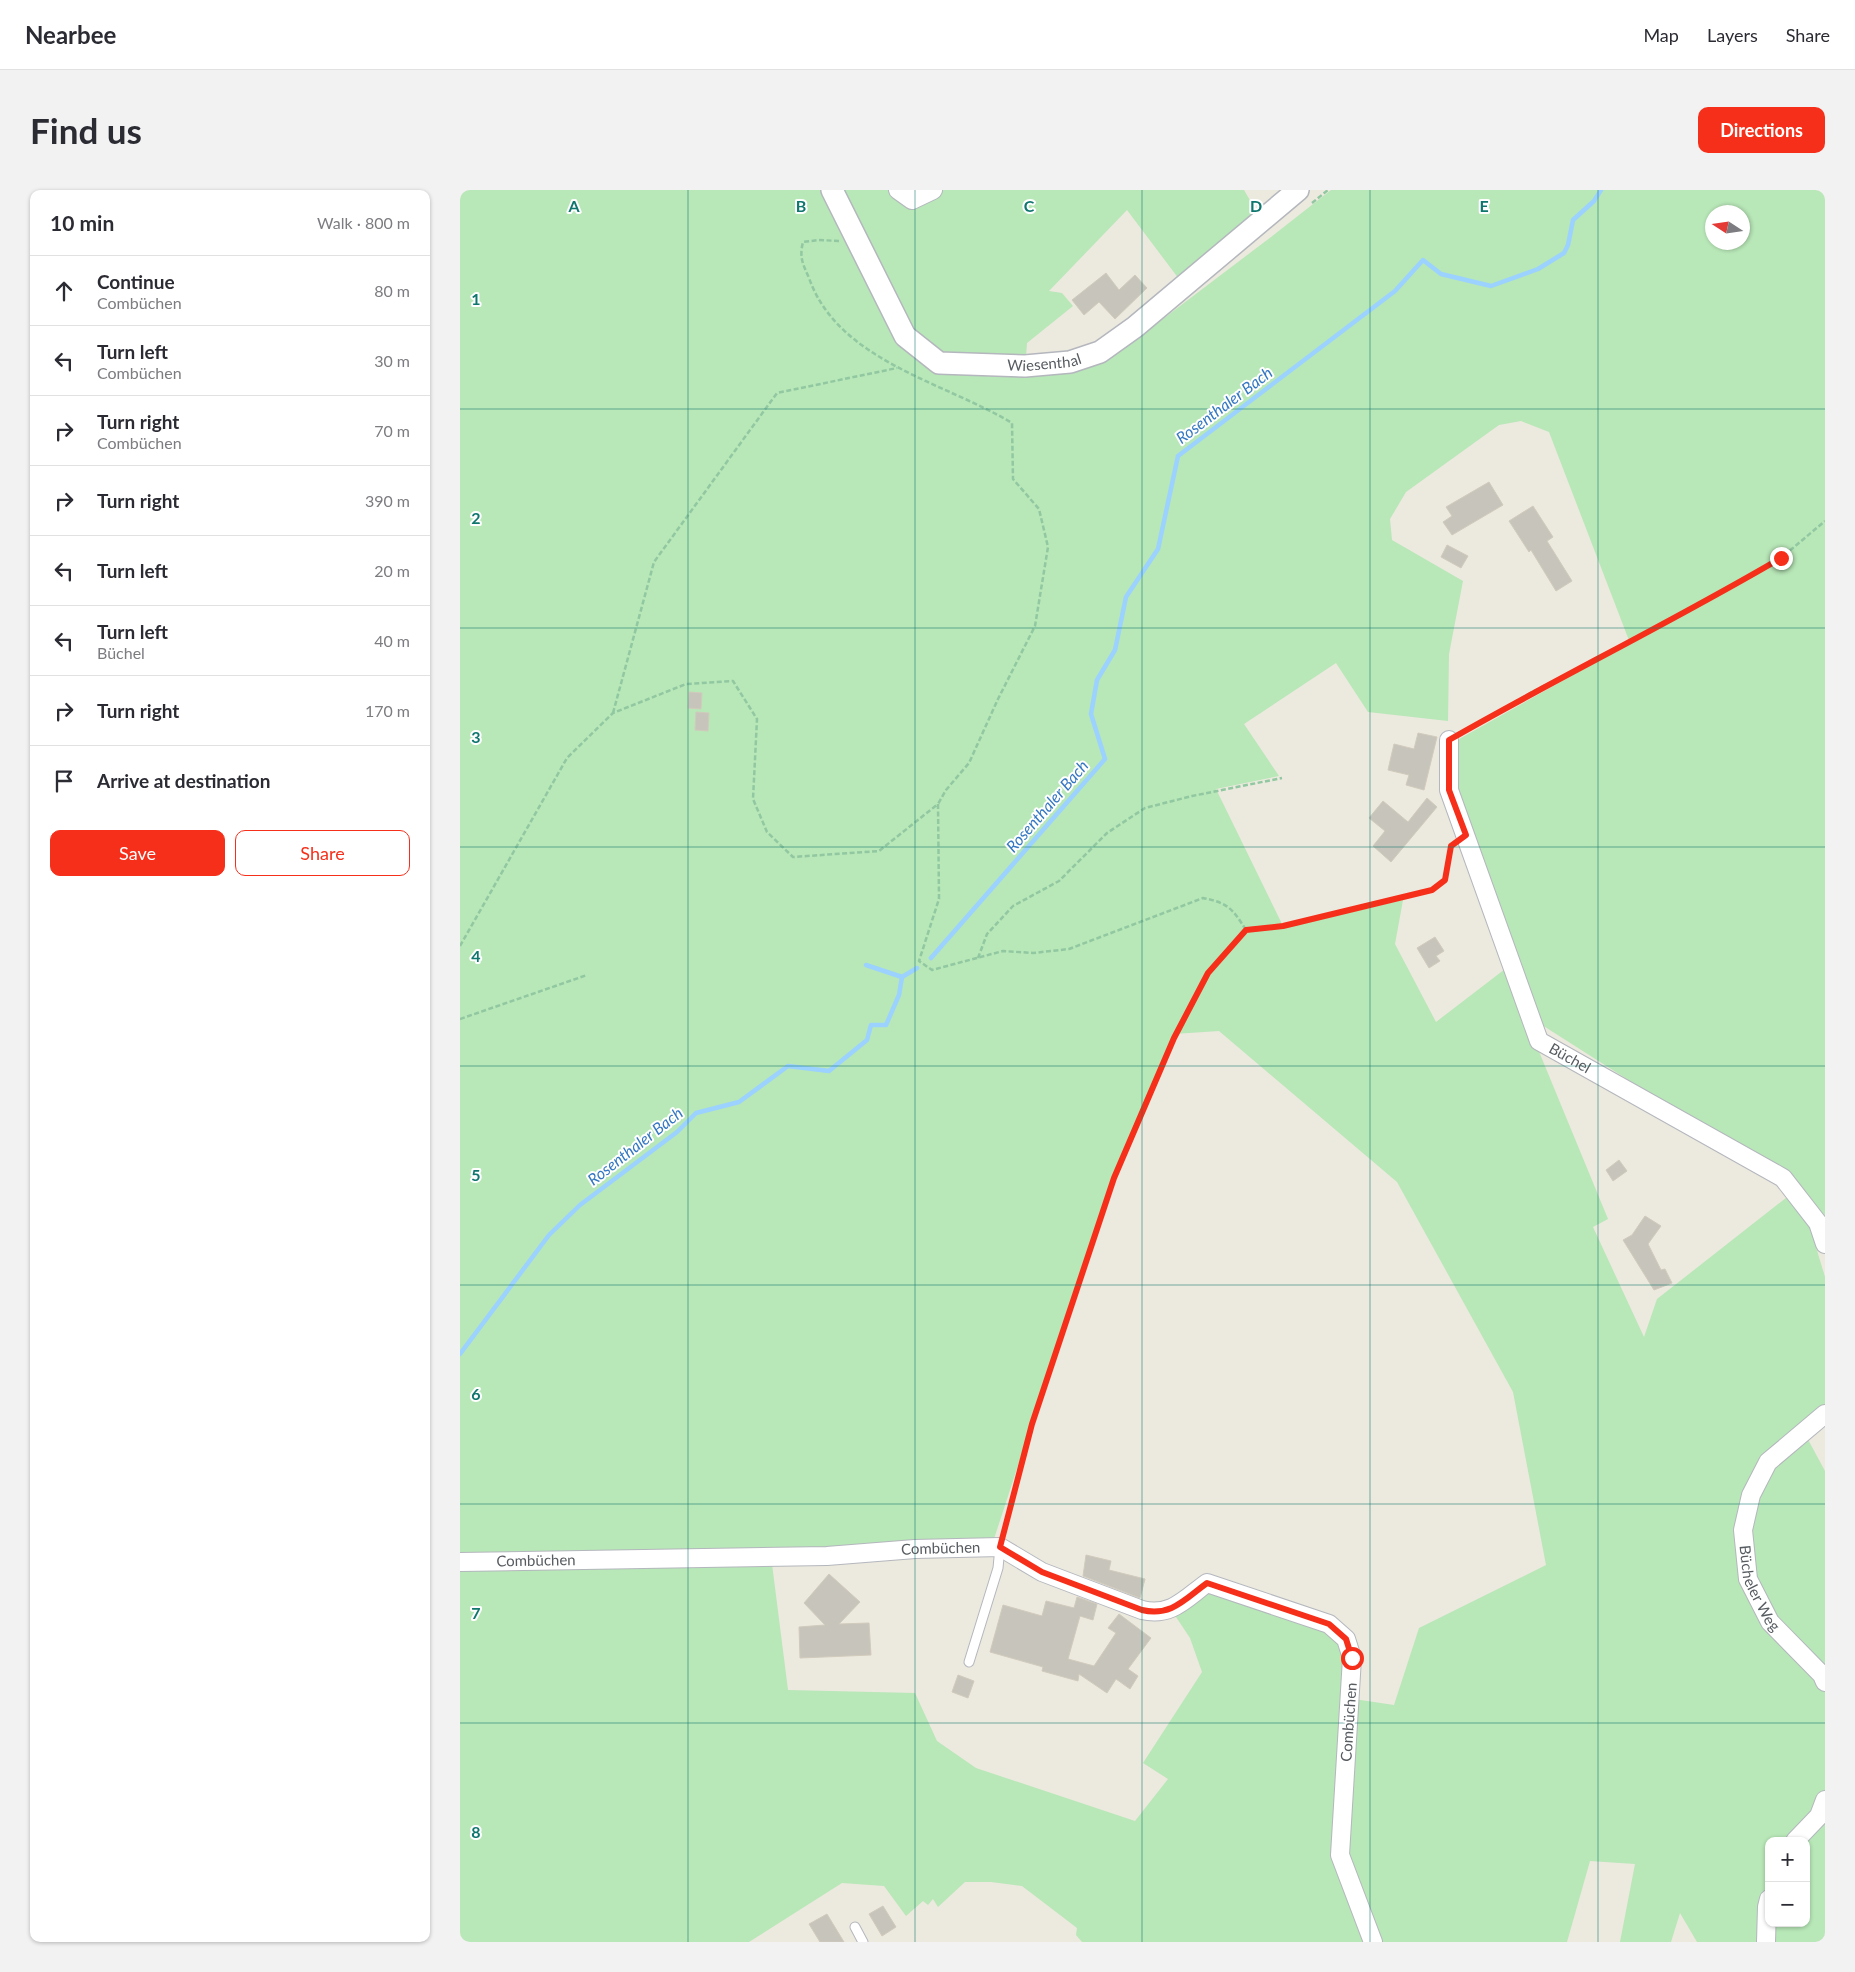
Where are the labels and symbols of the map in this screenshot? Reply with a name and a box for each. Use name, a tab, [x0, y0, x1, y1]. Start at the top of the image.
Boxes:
text: A	[567, 196, 580, 215]
text: B	[796, 196, 806, 215]
text: C	[1024, 196, 1035, 215]
text: D	[1250, 196, 1262, 215]
text: E	[1479, 196, 1489, 215]
north arrow	[1705, 205, 1750, 250]
text: 1	[471, 289, 481, 308]
street label: Wiesenthal	[1007, 349, 1083, 374]
water label: Rosenthaler Bach	[1172, 362, 1276, 447]
text: 2	[471, 508, 481, 527]
route end	[1770, 547, 1793, 570]
text: 3	[471, 727, 481, 746]
water label: Rosenthaler Bach	[1002, 756, 1092, 856]
text: 4	[471, 946, 481, 965]
street label: Büchel	[1546, 1039, 1594, 1076]
water label: Rosenthaler Bach	[583, 1103, 686, 1189]
text: 5	[471, 1165, 481, 1184]
text: 6	[471, 1384, 481, 1403]
street label: Combüchen	[900, 1537, 981, 1558]
street label: Bücheler Weg	[1737, 1544, 1784, 1635]
street label: Combüchen	[496, 1550, 576, 1569]
text: 7	[471, 1603, 481, 1622]
route start	[1341, 1647, 1364, 1670]
street label: Combüchen	[1336, 1682, 1360, 1762]
text: 8	[471, 1822, 481, 1841]

